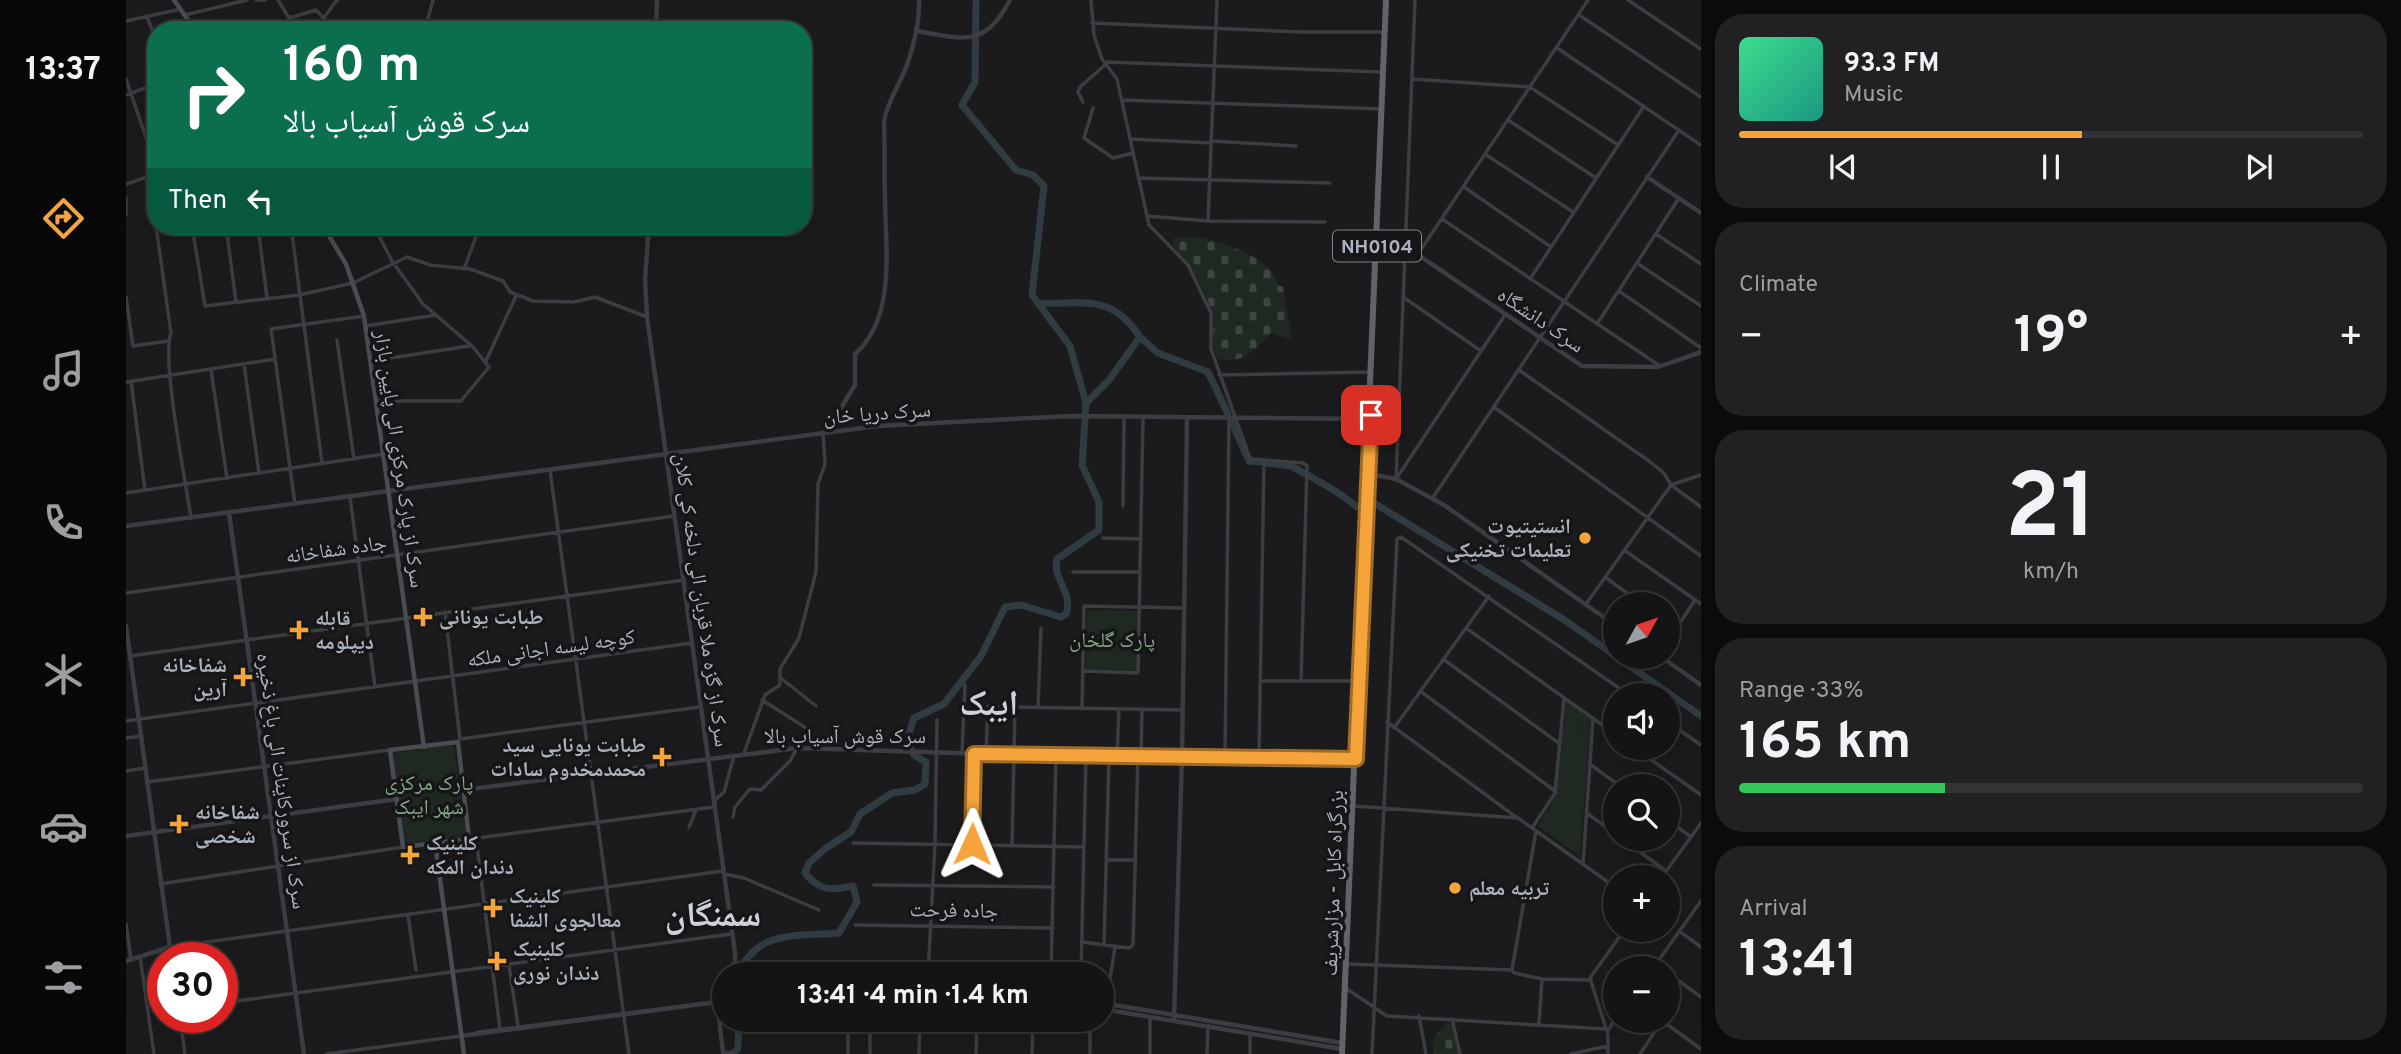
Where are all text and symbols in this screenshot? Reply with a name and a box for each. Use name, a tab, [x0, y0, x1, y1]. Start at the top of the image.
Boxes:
text: 160 m	[283, 37, 420, 99]
text: 93.3 FM	[1844, 48, 1939, 81]
icon: right	[168, 49, 259, 140]
text: 13:37	[25, 51, 101, 91]
text: Music	[1844, 81, 1904, 110]
text: سرک قوش آسیاب بالا	[283, 104, 530, 144]
icon: previous	[1824, 148, 1862, 186]
icon: pause	[2032, 148, 2070, 186]
icon: next	[2240, 148, 2278, 186]
icon: left	[241, 182, 279, 220]
text: Then	[168, 185, 227, 218]
icon: directions	[39, 194, 88, 243]
road number: NH0104	[1333, 230, 1421, 262]
text: Climate	[1739, 271, 1818, 300]
street label: سرک دانشگاه	[1491, 282, 1589, 360]
text: 19°	[2014, 305, 2088, 371]
text: −	[1739, 314, 1764, 363]
text: +	[2338, 314, 2363, 363]
street label: سرک از پارک مرکزی الی پایین بازار	[367, 328, 430, 590]
icon: music	[39, 346, 88, 395]
pin	[1341, 385, 1401, 445]
icon: arrive	[1352, 396, 1390, 434]
street label: سرک دریا خان	[822, 397, 932, 432]
street label: سرک از گزه ملا قربان الی دلخه کی کلان	[667, 452, 735, 749]
text: 21	[2005, 455, 2097, 570]
icon: phone	[39, 498, 88, 547]
place label: انستیتیوت تعلیمات تخنیکی	[1446, 514, 1571, 565]
street label: جاده شفاخانه	[284, 530, 389, 571]
marker: انستیتیوت تعلیمات تخنیکی	[1577, 530, 1593, 546]
text: km/h	[2023, 558, 2079, 587]
north arrow	[1603, 592, 1680, 668]
map controls	[1603, 592, 1680, 1033]
place label: طبابت یونانی	[439, 605, 543, 632]
place label: قابله دیپلومه	[315, 606, 374, 657]
marker: طبابت یونانی	[413, 607, 433, 627]
marker: قابله دیپلومه	[289, 620, 309, 640]
street label: کوچه لیسه اجانی ملکه	[465, 624, 637, 675]
park label: پارک گلخان	[1069, 628, 1155, 655]
icon: climate	[39, 650, 88, 699]
street label: سرک از سرورکاینات الی باغ ذخیره	[249, 651, 312, 911]
place label: شفاخانه آرین	[162, 653, 227, 704]
marker: شفاخانه آرین	[233, 667, 253, 687]
text: Range · 33%	[1739, 677, 1863, 706]
button: sound	[1603, 683, 1680, 760]
district label: ایبک	[959, 684, 1019, 728]
text: 165 km	[1739, 711, 1911, 777]
street label: سرک قوش آسیاب بالا	[764, 724, 926, 751]
place label: طبابت یونایی سید محمدمخدوم سادات	[490, 733, 646, 784]
marker: طبابت یونایی سید محمدمخدوم سادات	[652, 747, 672, 767]
park label: پارک مرکزی شهر ایبک	[385, 771, 473, 822]
button: search	[1603, 774, 1680, 851]
street label: بزرگراه کابل - مزارشریف	[1318, 789, 1351, 977]
place label: شفاخانه شخصی	[195, 800, 260, 851]
icon: car	[39, 802, 88, 851]
position arrow	[935, 807, 1009, 881]
marker: شفاخانه شخصی	[169, 814, 189, 834]
place label: کلینیک دندان المکه	[426, 831, 514, 882]
marker: کلینیک دندان المکه	[400, 845, 420, 865]
button: +	[1603, 865, 1680, 942]
place label: تربیه معلم	[1469, 876, 1549, 903]
marker: تربیه معلم	[1447, 880, 1463, 896]
place label: کلینیک معالجوی الشفا	[509, 884, 621, 935]
district label: سمنگان	[665, 895, 761, 939]
text: Arrival	[1739, 895, 1808, 924]
street label: جاده فرحت	[909, 897, 999, 926]
marker: کلینیک معالجوی الشفا	[483, 898, 503, 918]
text: 13:41	[1739, 929, 1858, 995]
place label: کلینیک دندان نوری	[513, 937, 599, 988]
speed limit sign: 30	[147, 942, 238, 1033]
marker: کلینیک دندان نوری	[487, 951, 507, 971]
icon: filters	[39, 953, 88, 1002]
button: −	[1603, 956, 1680, 1033]
text: 13:41 · 4 min · 1.4 km	[797, 980, 1029, 1013]

